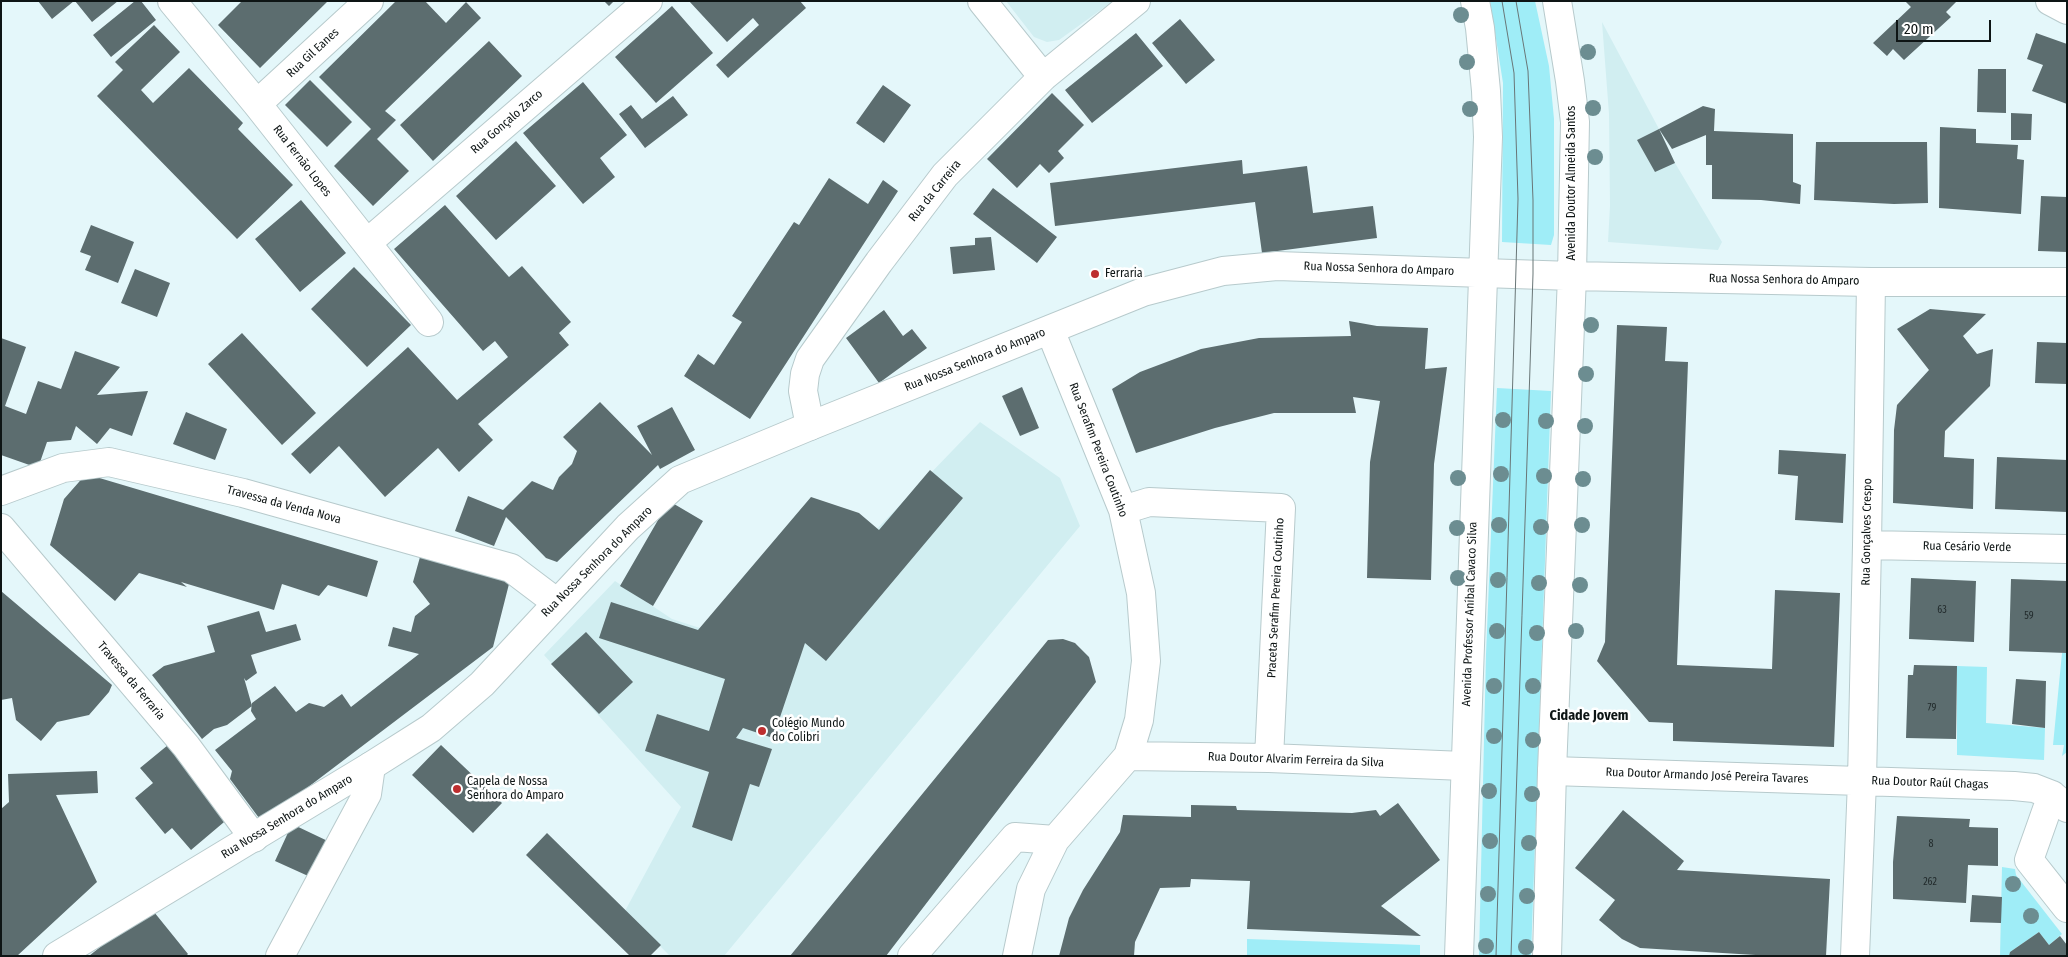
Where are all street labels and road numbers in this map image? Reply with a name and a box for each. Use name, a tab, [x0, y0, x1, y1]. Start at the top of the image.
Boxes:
street label: Rua Gil Eanes	[284, 25, 342, 81]
street label: Rua Gonçalo Zarco	[468, 87, 546, 157]
street label: Avenida Doutor Almeida Santos	[1565, 106, 1579, 260]
street label: Rua Fernão Lopes	[270, 122, 334, 200]
street label: Rua da Carreira	[906, 157, 964, 225]
street label: Rua Nossa Senhora do Amparo	[1303, 259, 1455, 279]
street label: Rua Nossa Senhora do Amparo	[1709, 271, 1859, 289]
street label: Rua Nossa Senhora do Amparo	[902, 325, 1048, 395]
street label: Rua Serafim Pereira Coutinho	[1066, 381, 1130, 519]
street label: Rua Gonçalves Crespo	[1859, 478, 1875, 586]
street label: Travessa da Venda Nova	[225, 483, 343, 527]
street label: Rua Nossa Senhora do Amparo	[539, 504, 655, 620]
street label: Praceta Serafim Pereira Coutinho	[1265, 517, 1287, 679]
street label: Avenida Professor Aníbal Cavaco Silva	[1460, 521, 1480, 707]
street label: Rua Cesário Verde	[1923, 539, 2011, 555]
street label: Travessa da Ferraria	[94, 639, 168, 723]
street label: Rua Doutor Alvarim Ferreira da Silva	[1208, 750, 1384, 770]
street label: Rua Doutor Armando José Pereira Tavares	[1605, 765, 1809, 787]
street label: Rua Nossa Senhora do Amparo	[219, 772, 355, 862]
street label: Rua Doutor Raúl Chagas	[1871, 774, 1989, 792]

